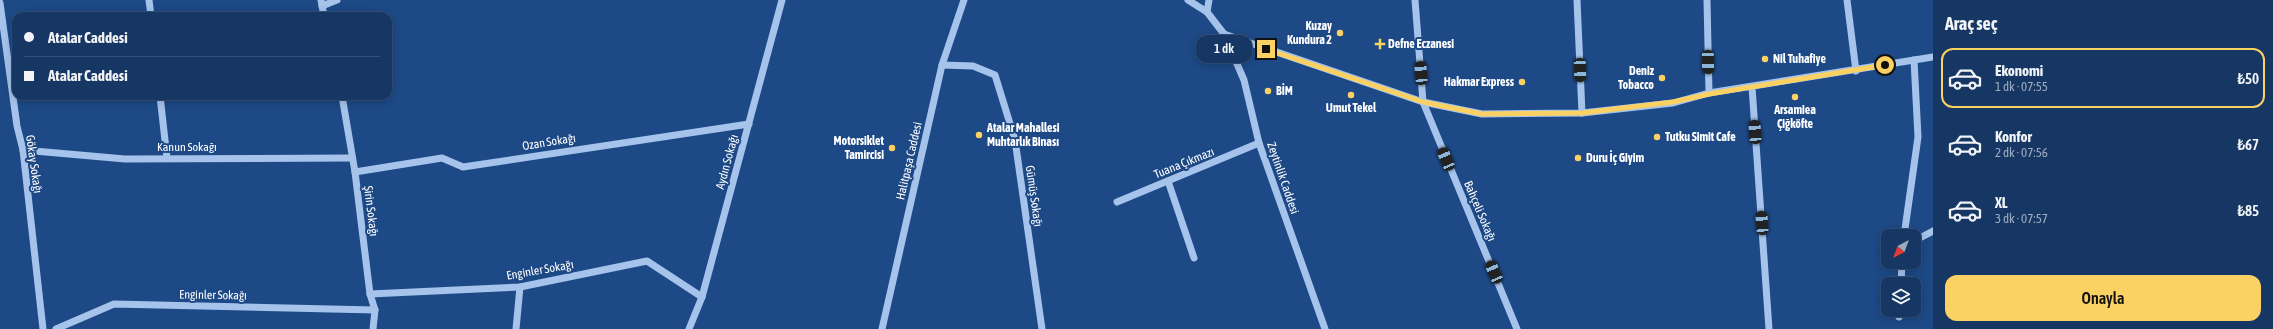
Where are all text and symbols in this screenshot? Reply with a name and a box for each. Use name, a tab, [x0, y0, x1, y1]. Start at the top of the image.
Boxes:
text: Araç seç	[1945, 13, 1997, 34]
place label: Kuzay Kundura 2	[1287, 19, 1332, 47]
marker: Kuzay Kundura 2	[1335, 28, 1345, 38]
text: Atalar Caddesi	[48, 29, 128, 46]
callout: 1 dk	[1196, 35, 1252, 63]
place label: Defne Eczanesi	[1388, 37, 1454, 51]
marker: Defne Eczanesi	[1375, 39, 1385, 49]
route end	[1257, 40, 1275, 58]
text: 1 dk	[1214, 41, 1234, 56]
car	[1702, 50, 1714, 74]
place label: Nil Tuhafiye	[1773, 52, 1826, 66]
marker: Nil Tuhafiye	[1760, 54, 1770, 64]
route start	[1876, 56, 1894, 74]
car	[1574, 58, 1586, 82]
icon: car	[1947, 60, 1983, 96]
car	[1414, 61, 1428, 85]
text: Ekonomi	[1995, 62, 2043, 79]
place label: Deniz Tobacco	[1618, 64, 1655, 92]
text: Atalar Caddesi	[48, 67, 128, 84]
text: ₺50	[2237, 70, 2259, 87]
marker: Deniz Tobacco	[1657, 73, 1667, 83]
place label: Hakmar Express	[1444, 75, 1515, 89]
marker: Hakmar Express	[1517, 77, 1527, 87]
text: 1 dk · 07:55	[1995, 79, 2048, 94]
place label: BİM	[1276, 83, 1293, 98]
marker: BİM	[1263, 86, 1273, 96]
marker: Umut Tekel	[1346, 90, 1356, 100]
marker: Arsamiea Çiğköfte	[1790, 92, 1800, 102]
place label: Umut Tekel	[1326, 101, 1377, 115]
place label: Arsamiea Çiğköfte	[1773, 103, 1816, 131]
car	[1748, 120, 1762, 144]
street label: Halitpaşa Caddesi	[893, 121, 925, 201]
place label: Atalar Mahallesi Muhtarlık Binası	[986, 121, 1060, 149]
icon: car	[1947, 126, 1983, 162]
text: Konfor	[1995, 128, 2032, 145]
marker: Atalar Mahallesi Muhtarlık Binası	[974, 130, 984, 140]
place label: Tutku Simit Cafe	[1665, 130, 1736, 144]
street label: Ozan Sokağı	[521, 131, 577, 153]
marker: Tutku Simit Cafe	[1652, 132, 1662, 142]
street label: Aydın Sokağı	[713, 133, 741, 191]
street label: Gökay Sokağı	[23, 134, 45, 194]
place label: Motorsiklet Tamircisi	[834, 134, 885, 162]
text: ₺67	[2237, 136, 2259, 153]
street label: Kanun Sokağı	[157, 140, 217, 154]
street label: Zeytinlik Caddesi	[1264, 140, 1302, 216]
marker: Motorsiklet Tamircisi	[887, 143, 897, 153]
street label: Tuana Çıkmazı	[1152, 145, 1216, 181]
text: 2 dk · 07:56	[1995, 145, 2048, 160]
car	[1436, 146, 1456, 172]
place label: Duru İç Giyim	[1586, 150, 1644, 165]
marker: Duru İç Giyim	[1573, 153, 1583, 163]
street label: Gümüş Sokağı	[1023, 164, 1045, 228]
street label: Bahçeli Sokağı	[1461, 179, 1499, 243]
street label: Şirin Sokağı	[361, 185, 381, 237]
icon: car	[1947, 192, 1983, 228]
text: XL	[1995, 194, 2008, 211]
text: ₺85	[2237, 202, 2259, 219]
car	[1755, 211, 1769, 235]
text: 3 dk · 07:57	[1995, 211, 2048, 226]
north arrow	[1881, 229, 1921, 269]
map controls	[1881, 229, 1921, 317]
street label: Enginler Sokağı	[505, 257, 575, 283]
car	[1484, 259, 1504, 285]
button: Onayla	[1945, 275, 2261, 321]
button: layers	[1881, 277, 1921, 317]
street label: Enginler Sokağı	[179, 287, 247, 303]

